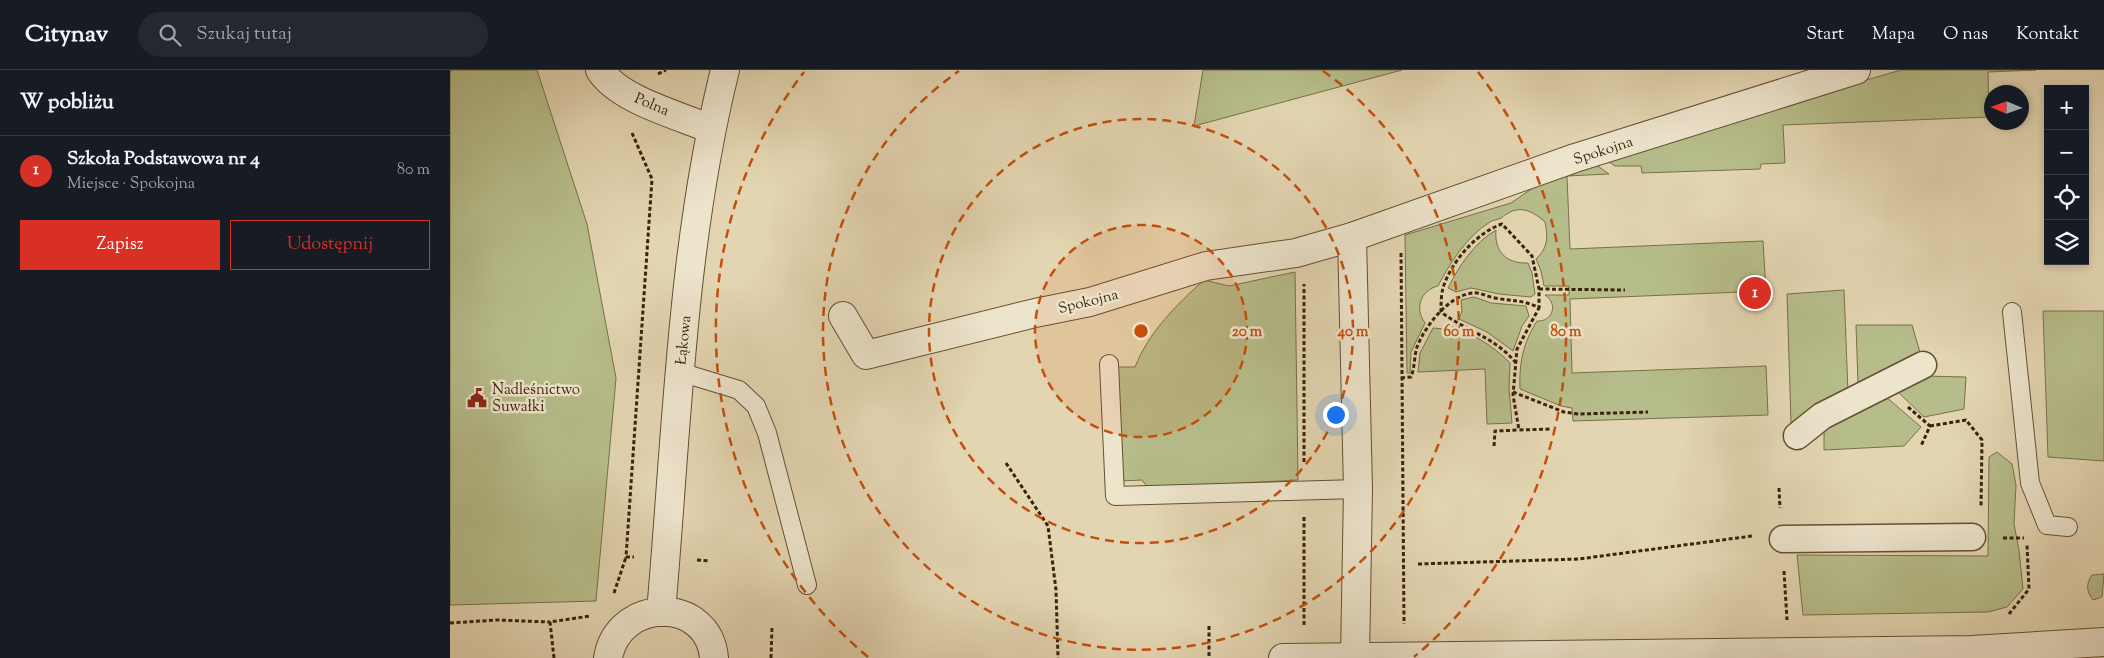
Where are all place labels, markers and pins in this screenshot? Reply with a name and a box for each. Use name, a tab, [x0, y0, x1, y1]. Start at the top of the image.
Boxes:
pin: 1	[1739, 274, 1771, 312]
centre of rings	[1132, 322, 1150, 340]
place label: Nadleśnictwo Suwałki	[492, 380, 580, 418]
public building icon: Nadleśnictwo Suwałki	[466, 387, 488, 409]

